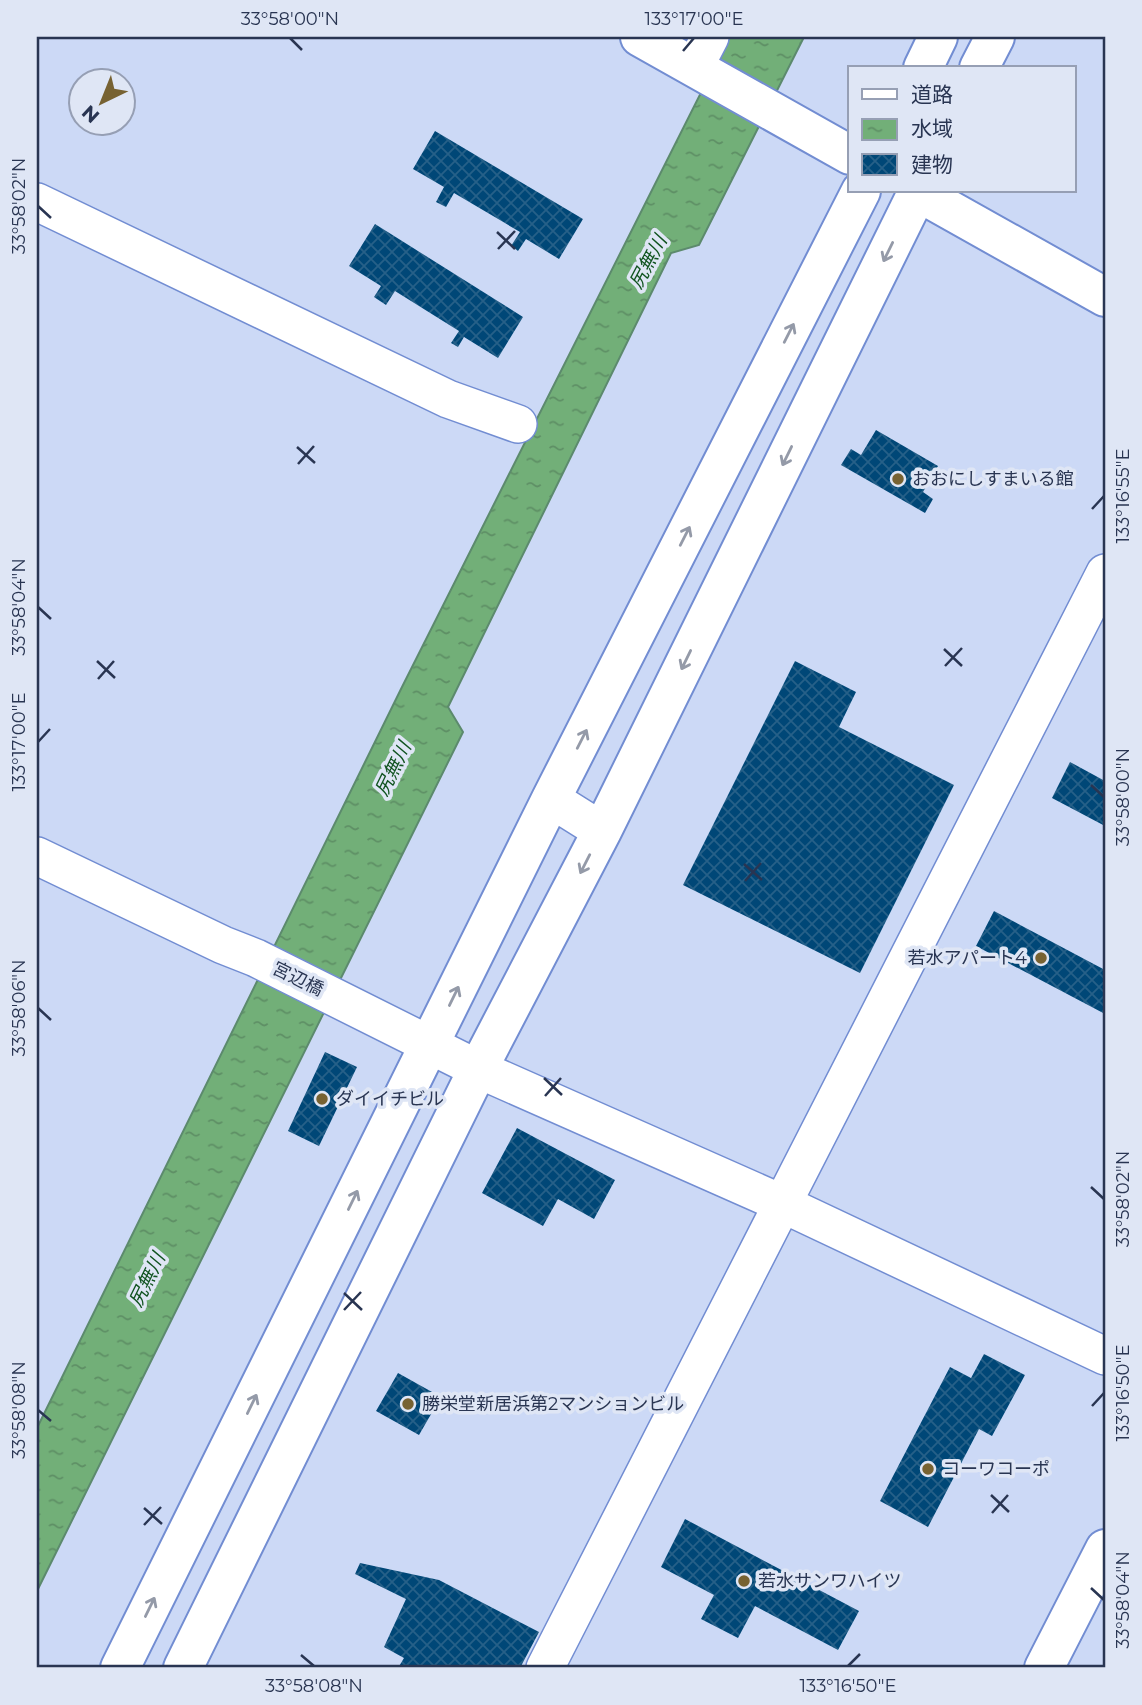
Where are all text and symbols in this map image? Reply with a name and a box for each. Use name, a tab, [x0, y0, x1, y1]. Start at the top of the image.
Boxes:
text: 33°58'00"N	[241, 8, 339, 30]
text: 133°17'00"E	[645, 8, 743, 30]
north arrow	[66, 66, 136, 136]
legend	[848, 66, 1076, 192]
text: 道路	[911, 82, 953, 107]
text: N	[77, 100, 104, 128]
text: 水域	[911, 116, 953, 141]
text: 建物	[911, 152, 953, 177]
text: 33°58'02"N	[8, 158, 30, 254]
water label: 尻無川	[624, 230, 672, 293]
one-way arrow	[880, 241, 894, 262]
one-way arrow	[782, 323, 796, 344]
one-way arrow	[779, 445, 793, 466]
text: 133°16'55"E	[1112, 449, 1134, 543]
place label: おおにしすまいる館	[912, 468, 1074, 490]
marker: おおにしすまいる館	[890, 471, 906, 487]
one-way arrow	[679, 526, 693, 547]
text: 33°58'04"N	[8, 558, 30, 656]
one-way arrow	[679, 649, 692, 670]
text: 133°17'00"E	[8, 693, 30, 791]
one-way arrow	[575, 729, 589, 750]
water label: 尻無川	[370, 737, 417, 800]
text: 33°58'00"N	[1112, 748, 1134, 846]
one-way arrow	[577, 853, 591, 873]
place label: 若水アパート4	[907, 947, 1027, 969]
marker: 若水アパート4	[1033, 950, 1049, 966]
street label: 宮辺橋	[269, 957, 327, 1001]
text: 33°58'06"N	[8, 959, 30, 1057]
one-way arrow	[448, 986, 462, 1007]
place label: ダイイチビル	[336, 1088, 444, 1110]
marker: ダイイチビル	[314, 1091, 330, 1107]
text: 33°58'02"N	[1112, 1151, 1134, 1247]
one-way arrow	[347, 1190, 361, 1211]
water label: 尻無川	[124, 1248, 171, 1311]
text: 133°16'50"E	[1112, 1345, 1134, 1441]
text: 33°58'08"N	[8, 1361, 30, 1459]
place label: 勝栄堂新居浜第2マンションビル	[422, 1393, 684, 1415]
one-way arrow	[245, 1394, 259, 1414]
marker: 勝栄堂新居浜第2マンションビル	[400, 1396, 416, 1412]
place label: コーワコーポ	[942, 1458, 1050, 1480]
marker: コーワコーポ	[920, 1461, 936, 1477]
text: 33°58'04"N	[1112, 1551, 1134, 1649]
place label: 若水サンワハイツ	[758, 1570, 901, 1592]
marker: 若水サンワハイツ	[736, 1573, 752, 1589]
one-way arrow	[144, 1597, 158, 1618]
text: 33°58'08"N	[265, 1675, 363, 1697]
text: 133°16'50"E	[800, 1675, 896, 1697]

